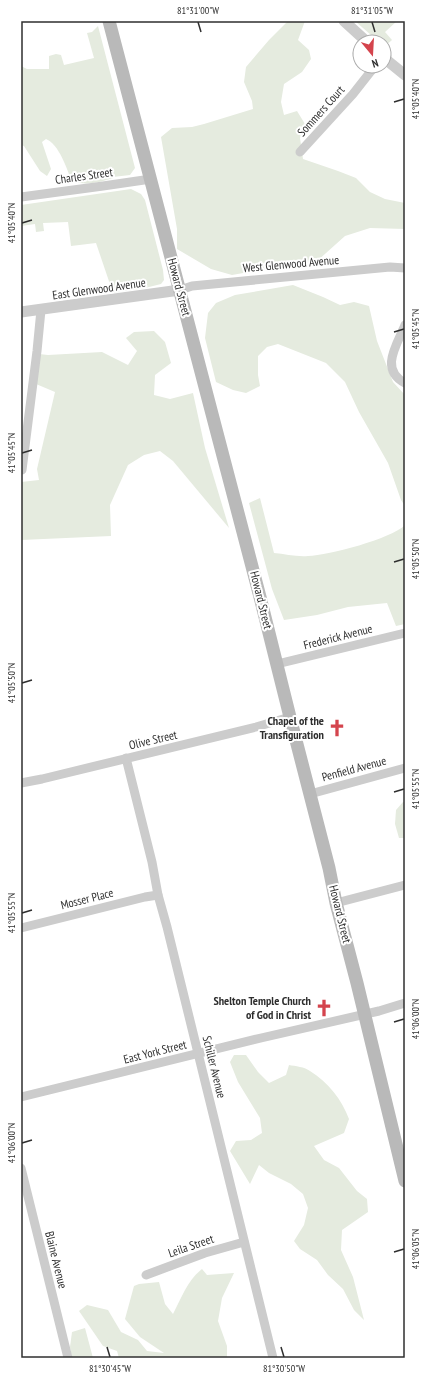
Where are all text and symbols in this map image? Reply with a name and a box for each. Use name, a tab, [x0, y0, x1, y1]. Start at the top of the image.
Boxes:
text: 81°31'00"W	[177, 4, 219, 17]
text: 81°31'05"W	[351, 4, 393, 17]
north arrow	[352, 34, 392, 74]
text: N	[370, 56, 380, 71]
text: 41°05'40"N	[409, 79, 422, 119]
street label: Sommers Court	[294, 82, 348, 139]
street label: Charles Street	[54, 164, 114, 187]
text: 41°05'40"N	[5, 203, 18, 243]
street label: West Glenwood Avenue	[242, 252, 340, 275]
street label: Howard Street	[165, 256, 195, 318]
street label: East Glenwood Avenue	[51, 275, 146, 302]
text: 41°05'45"N	[409, 309, 422, 349]
text: 41°05'45"N	[5, 433, 18, 473]
text: 41°05'50"N	[409, 539, 422, 579]
street label: Howard Street	[247, 569, 276, 631]
street label: Frederick Avenue	[302, 621, 374, 652]
text: 41°05'50"N	[5, 663, 18, 703]
place label: Chapel of the Transfiguration	[260, 713, 324, 742]
church icon: Chapel of the Transfiguration	[327, 718, 347, 738]
street label: Olive Street	[127, 727, 179, 752]
street label: Penfield Avenue	[320, 753, 388, 784]
text: 41°05'55"N	[409, 769, 422, 809]
street label: Howard Street	[326, 883, 355, 945]
street label: Mosser Place	[59, 885, 115, 912]
text: 41°05'55"N	[5, 893, 18, 933]
place label: Shelton Temple Church of God in Christ	[213, 993, 312, 1022]
church icon: Shelton Temple Church of God in Christ	[314, 998, 334, 1018]
text: 41°06'00"N	[409, 999, 422, 1039]
street label: Schiller Avenue	[200, 1034, 229, 1100]
street label: East York Street	[122, 1036, 189, 1067]
text: 41°06'00"N	[5, 1123, 18, 1163]
text: 41°06'05"N	[409, 1229, 422, 1269]
street label: Blaine Avenue	[42, 1230, 71, 1290]
street label: Leila Street	[166, 1231, 216, 1260]
text: 81°30'45"W	[89, 1362, 131, 1375]
text: 81°30'50"W	[263, 1362, 305, 1375]

